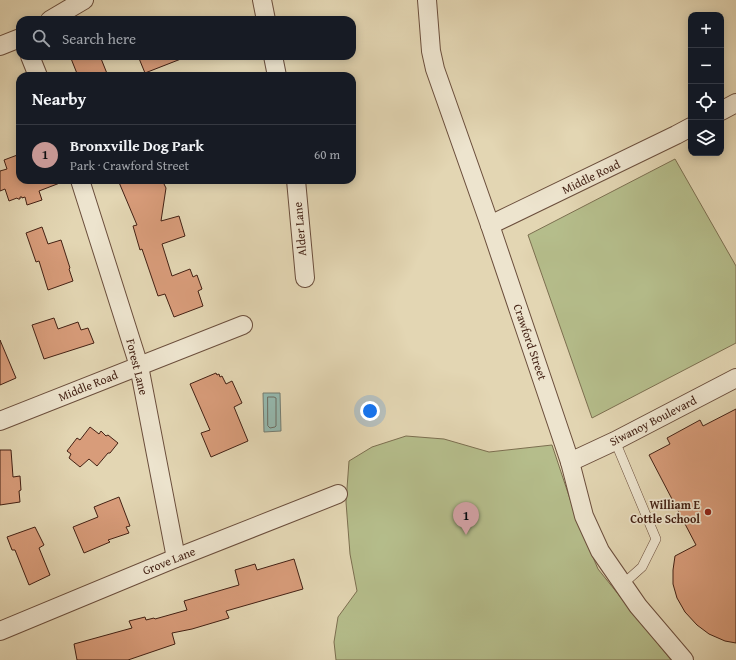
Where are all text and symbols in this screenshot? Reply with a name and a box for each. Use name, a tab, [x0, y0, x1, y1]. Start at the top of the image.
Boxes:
map controls	[688, 12, 724, 156]
button: +	[688, 12, 724, 48]
search box	[16, 16, 356, 60]
icon: search	[30, 27, 52, 49]
text: Search here	[62, 28, 136, 49]
button: −	[688, 48, 724, 84]
button: locate	[688, 84, 724, 120]
text: Nearby	[32, 86, 86, 111]
button: layers	[688, 120, 724, 156]
text: Bronxville Dog Park	[70, 135, 204, 156]
text: 1	[42, 145, 48, 164]
text: 60 m	[314, 145, 340, 164]
street label: Middle Road	[559, 155, 623, 198]
text: Park · Crawford Street	[70, 156, 189, 175]
street label: Alder Lane	[289, 201, 310, 257]
street label: Crawford Street	[509, 301, 552, 383]
street label: Forest Lane	[122, 337, 153, 397]
street label: Middle Road	[56, 366, 121, 405]
street label: Siwanoy Boulevard	[606, 391, 700, 450]
your location	[360, 401, 380, 421]
place label: William E Cottle School	[630, 496, 701, 527]
pin: 1	[453, 502, 479, 535]
marker: William E Cottle School	[703, 507, 713, 517]
street label: Grove Lane	[140, 542, 198, 579]

